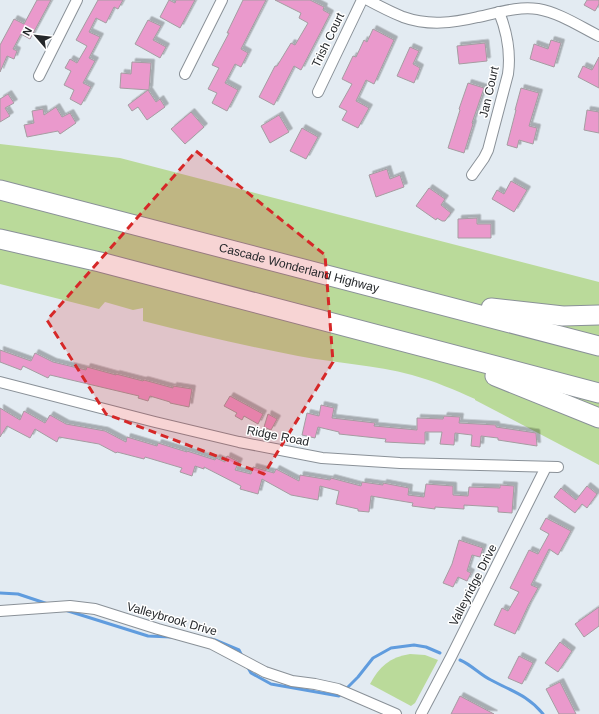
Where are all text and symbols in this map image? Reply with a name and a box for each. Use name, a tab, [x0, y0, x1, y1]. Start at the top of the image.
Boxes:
street label: Trish Court	[309, 10, 347, 70]
north arrow	[16, 16, 56, 56]
text: N	[20, 25, 34, 38]
street label: Jan Court	[476, 64, 502, 119]
street label: Cascade Wonderland Highway	[218, 240, 381, 295]
street label: Ridge Road	[246, 423, 310, 449]
street label: Valleyridge Drive	[446, 542, 500, 628]
street label: Valleybrook Drive	[125, 599, 219, 639]

